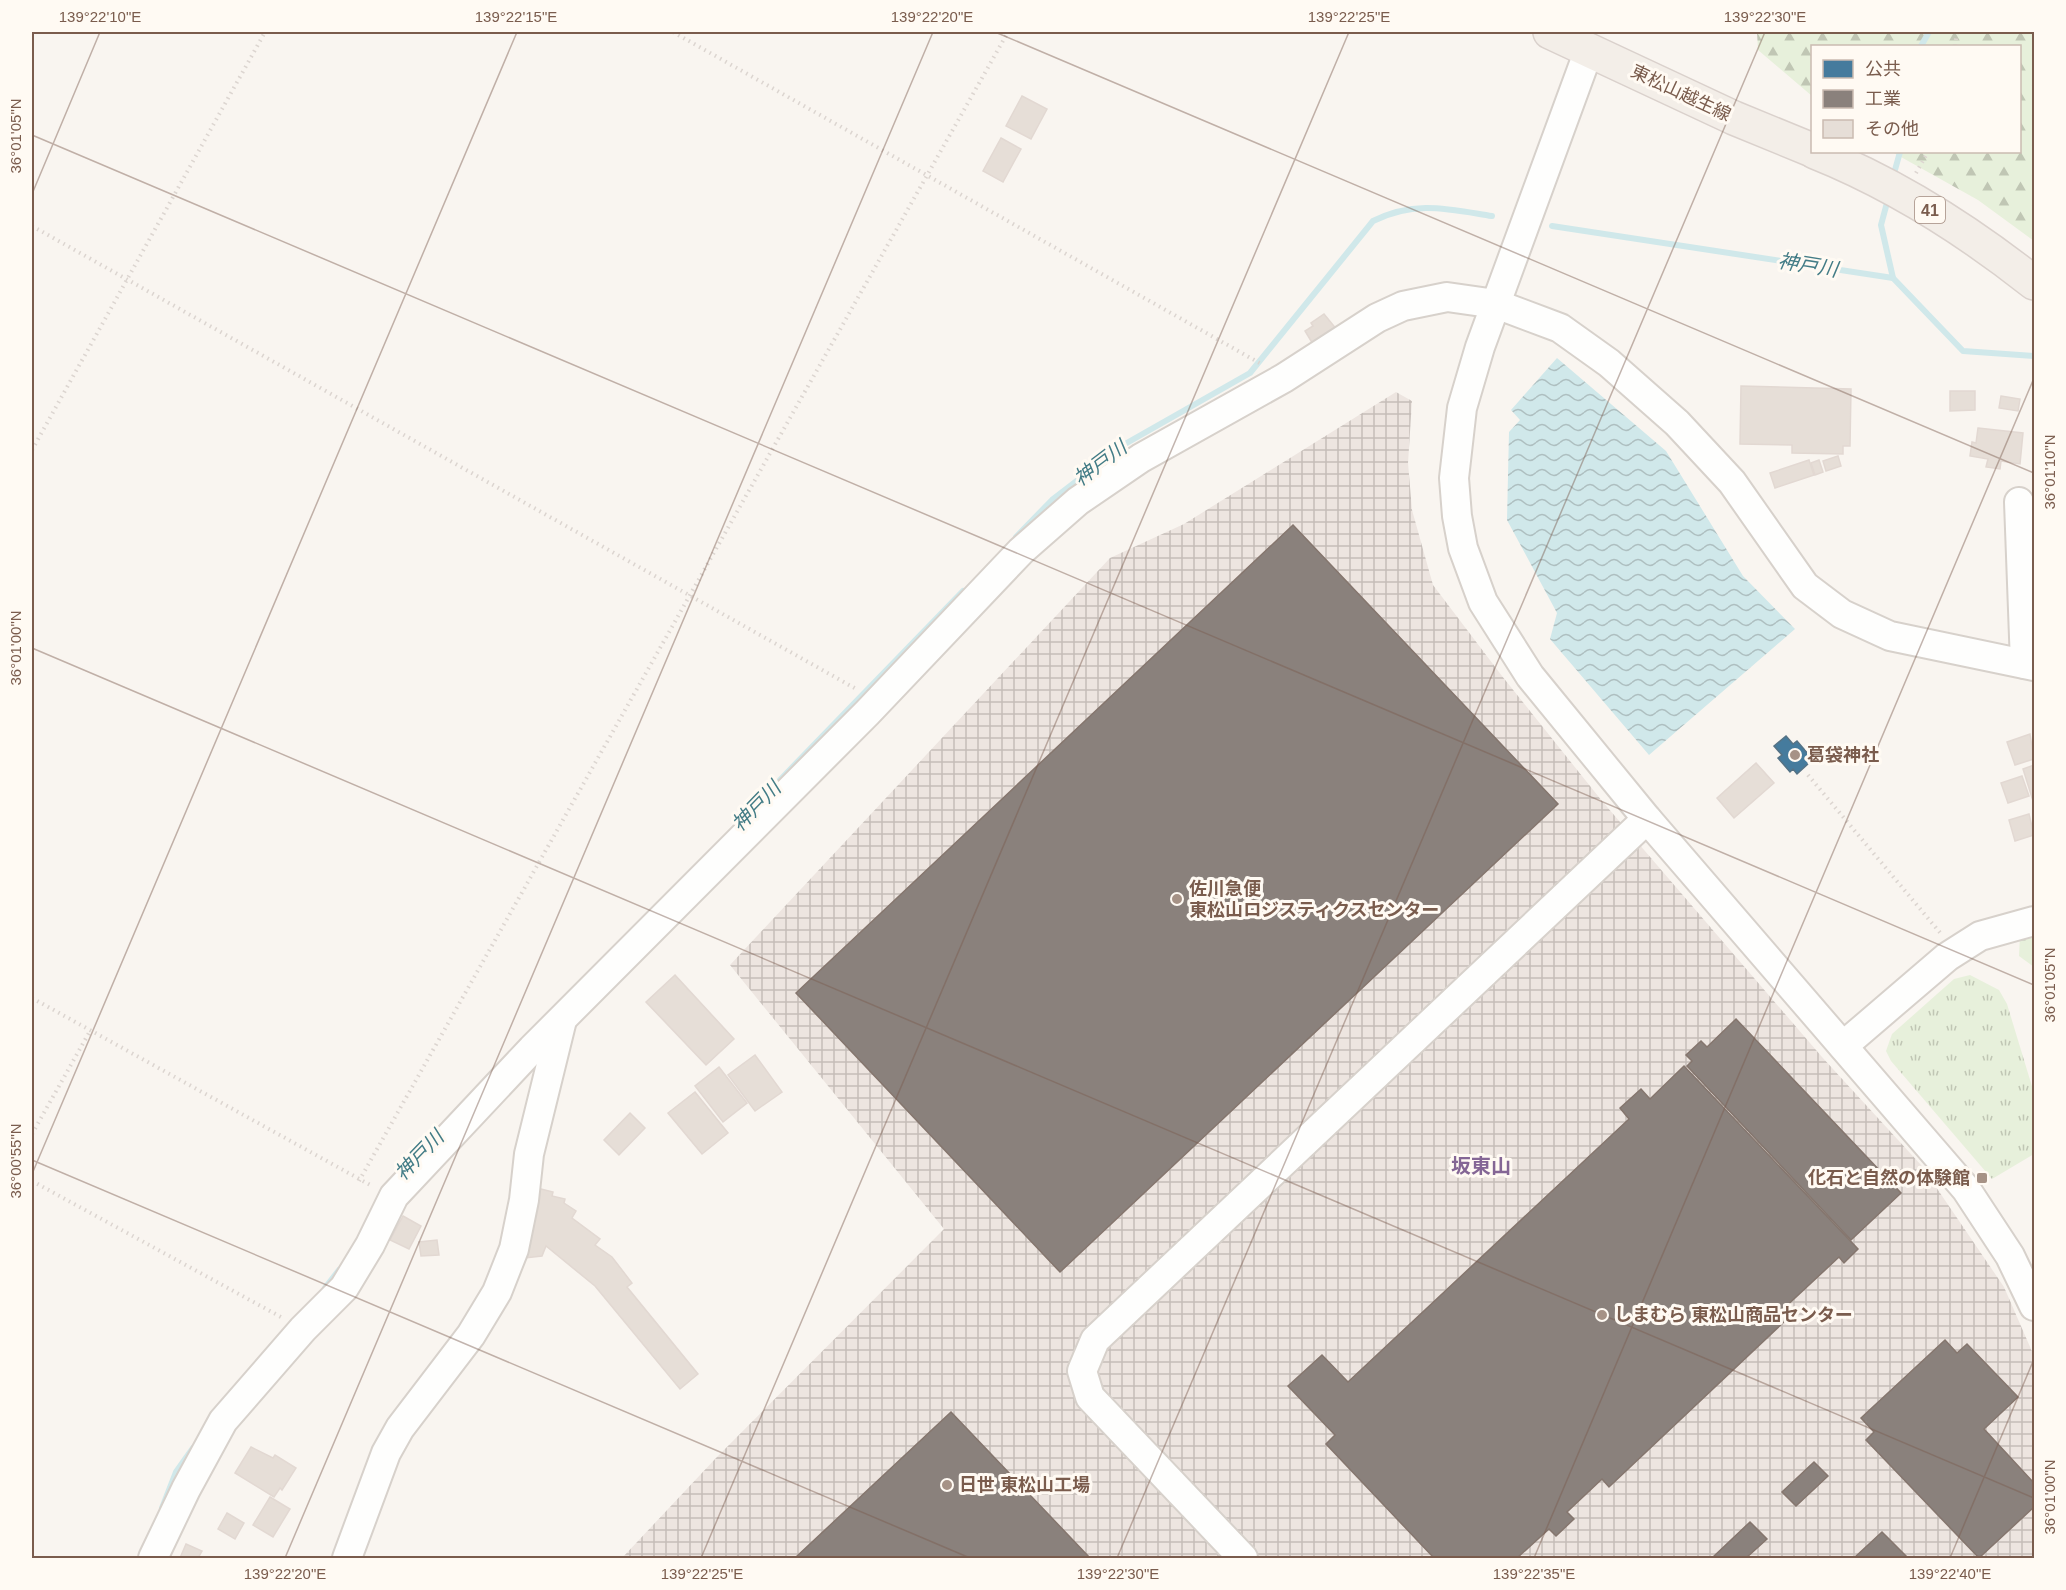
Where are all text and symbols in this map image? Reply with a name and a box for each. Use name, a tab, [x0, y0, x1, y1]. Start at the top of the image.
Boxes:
text: 139°22'10"E	[59, 8, 141, 25]
text: 139°22'15"E	[475, 8, 557, 25]
text: 139°22'20"E	[891, 8, 973, 25]
text: 139°22'25"E	[1308, 8, 1390, 25]
text: 139°22'30"E	[1724, 8, 1806, 25]
legend	[1811, 45, 2021, 153]
text: 公共	[1865, 59, 1901, 79]
street label: 東松山越生線	[1628, 61, 1734, 125]
text: 工業	[1865, 89, 1901, 109]
text: 36°01'05"N	[7, 98, 24, 174]
text: その他	[1865, 119, 1919, 139]
road number: 41	[1915, 197, 1945, 223]
water label: 神戸川	[1777, 249, 1841, 281]
text: 36°01'10"N	[2041, 434, 2058, 510]
water label: 神戸川	[1069, 435, 1132, 490]
text: 36°01'00"N	[7, 610, 24, 686]
place label: 葛袋神社	[1807, 745, 1879, 765]
marker: 葛袋神社	[1788, 748, 1802, 762]
water label: 神戸川	[727, 775, 786, 835]
place label: 佐川急便 東松山ロジスティクスセンター	[1189, 879, 1439, 920]
marker: 佐川急便 東松山ロジスティクスセンター	[1170, 892, 1184, 906]
text: 36°01'05"N	[2041, 947, 2058, 1023]
text: 36°00'55"N	[7, 1123, 24, 1199]
water label: 神戸川	[390, 1124, 449, 1184]
district label: 坂東山	[1451, 1155, 1511, 1177]
place label: 化石と自然の体験館	[1808, 1168, 1970, 1188]
marker: 化石と自然の体験館	[1975, 1171, 1989, 1185]
place label: しまむら 東松山商品センター	[1614, 1305, 1853, 1325]
marker: しまむら 東松山商品センター	[1595, 1308, 1609, 1322]
text: 36°01'00"N	[2041, 1459, 2058, 1535]
place label: 日世 東松山工場	[959, 1475, 1090, 1495]
marker: 日世 東松山工場	[940, 1478, 954, 1492]
text: 139°22'20"E	[244, 1565, 326, 1582]
text: 139°22'25"E	[661, 1565, 743, 1582]
text: 139°22'30"E	[1077, 1565, 1159, 1582]
text: 139°22'35"E	[1493, 1565, 1575, 1582]
text: 139°22'40"E	[1909, 1565, 1991, 1582]

